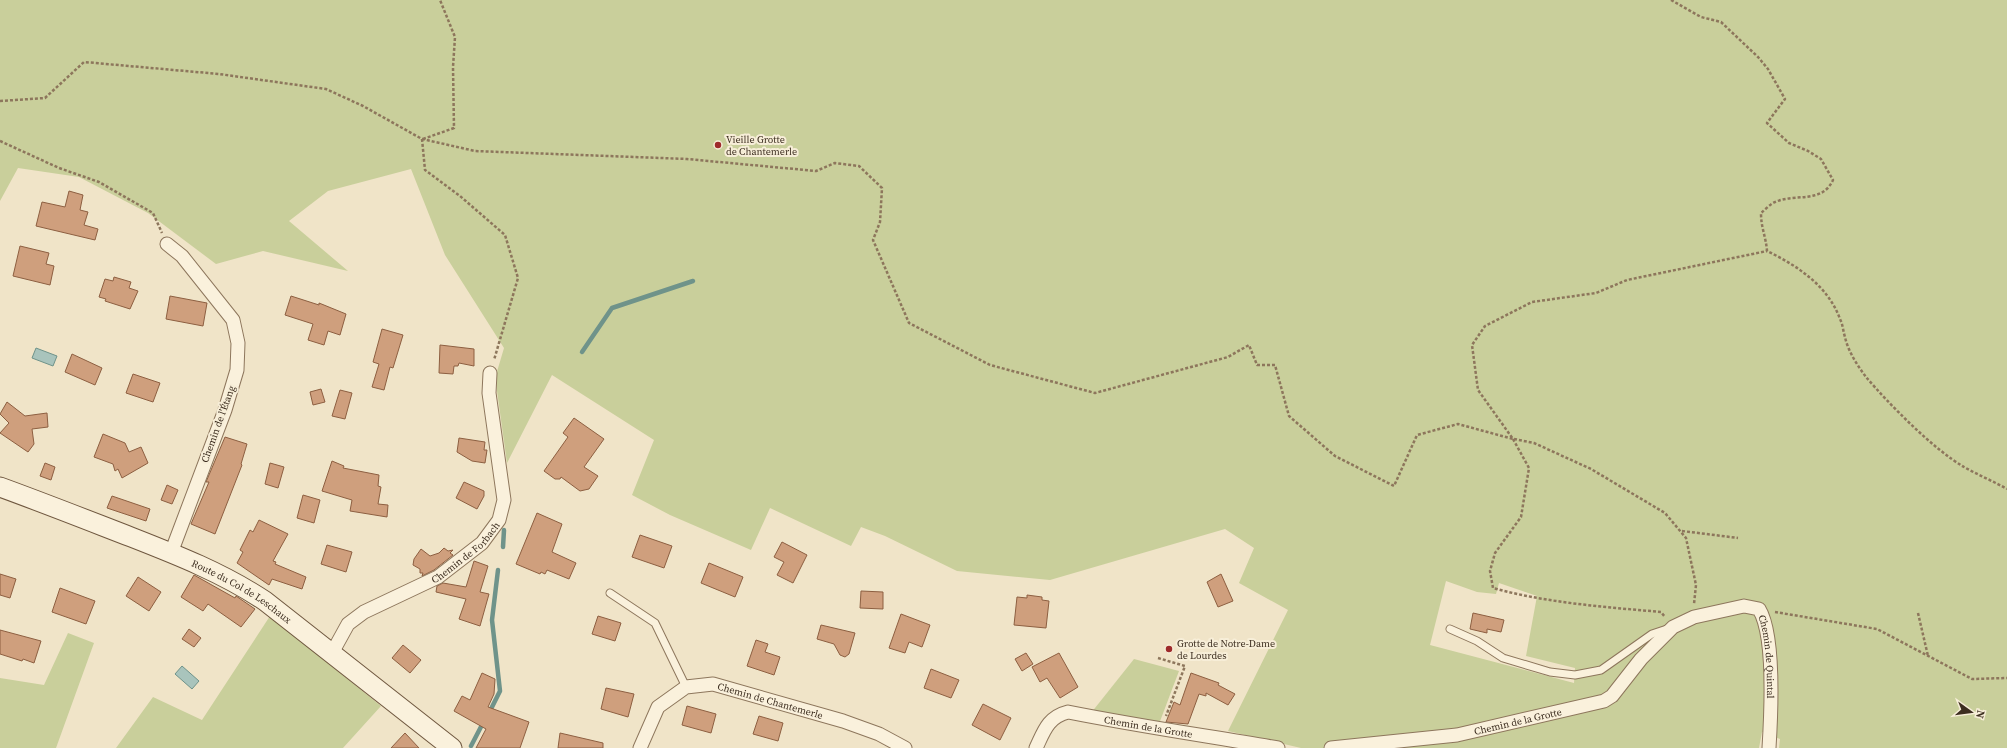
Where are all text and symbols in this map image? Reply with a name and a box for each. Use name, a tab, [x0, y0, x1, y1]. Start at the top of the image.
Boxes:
place label: Vieille Grotte de Chantemerle	[726, 133, 797, 158]
marker: Vieille Grotte de Chantemerle	[713, 140, 723, 150]
street label: Chemin de l'Étang	[198, 384, 238, 464]
street label: Chemin de Forbach	[429, 519, 502, 586]
street label: Route du Col de Leschaux	[190, 556, 295, 627]
street label: Chemin de Quintal	[1756, 613, 1777, 699]
place label: Grotte de Notre-Dame de Lourdes	[1177, 637, 1275, 662]
marker: Grotte de Notre-Dame de Lourdes	[1164, 644, 1174, 654]
street label: Chemin de Chantemerle	[716, 679, 825, 722]
north arrow	[1951, 692, 1991, 732]
street label: Chemin de la Grotte	[1473, 705, 1563, 737]
text: N	[1972, 709, 1988, 720]
street label: Chemin de la Grotte	[1103, 713, 1193, 740]

